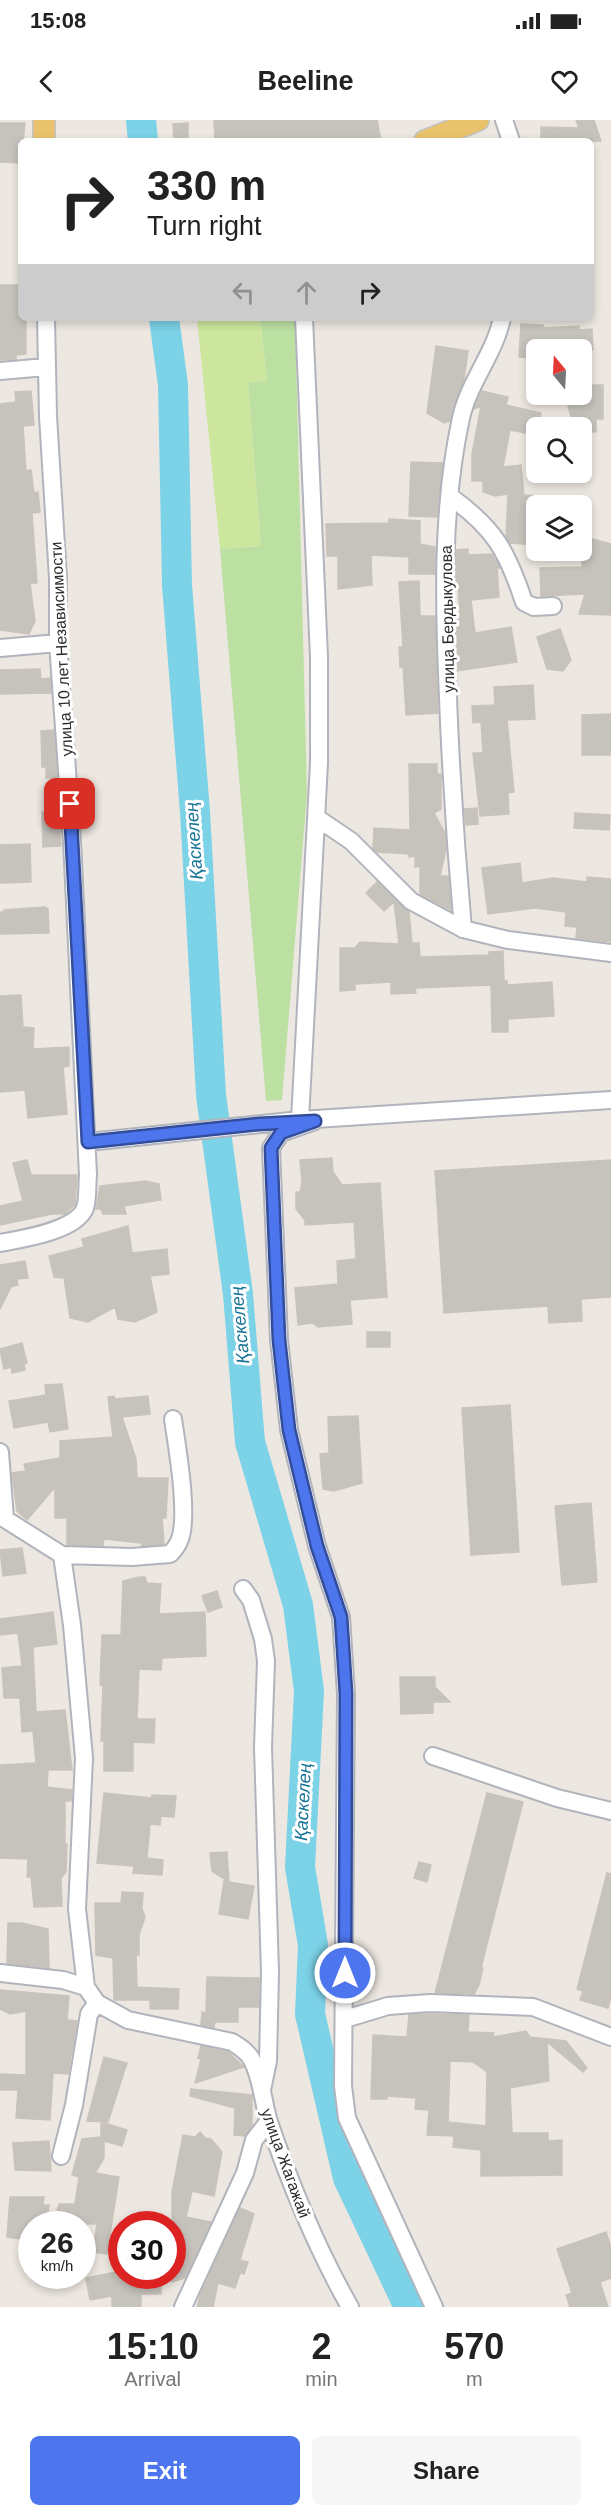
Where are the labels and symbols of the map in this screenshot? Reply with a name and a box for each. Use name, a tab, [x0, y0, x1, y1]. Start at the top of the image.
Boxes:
north arrow	[526, 339, 592, 405]
street label: улица 10 лет Независимости	[47, 541, 76, 757]
street label: улица Бердыкулова	[438, 545, 457, 693]
pin	[44, 778, 95, 829]
water label: Қаскелең	[181, 802, 207, 880]
water label: Қаскелең	[227, 1285, 253, 1365]
water label: Қаскелең	[291, 1763, 315, 1841]
position arrow	[313, 1941, 377, 2005]
street label: улица Жагажай	[258, 2106, 313, 2220]
speed limit sign: 30	[108, 2211, 186, 2289]

